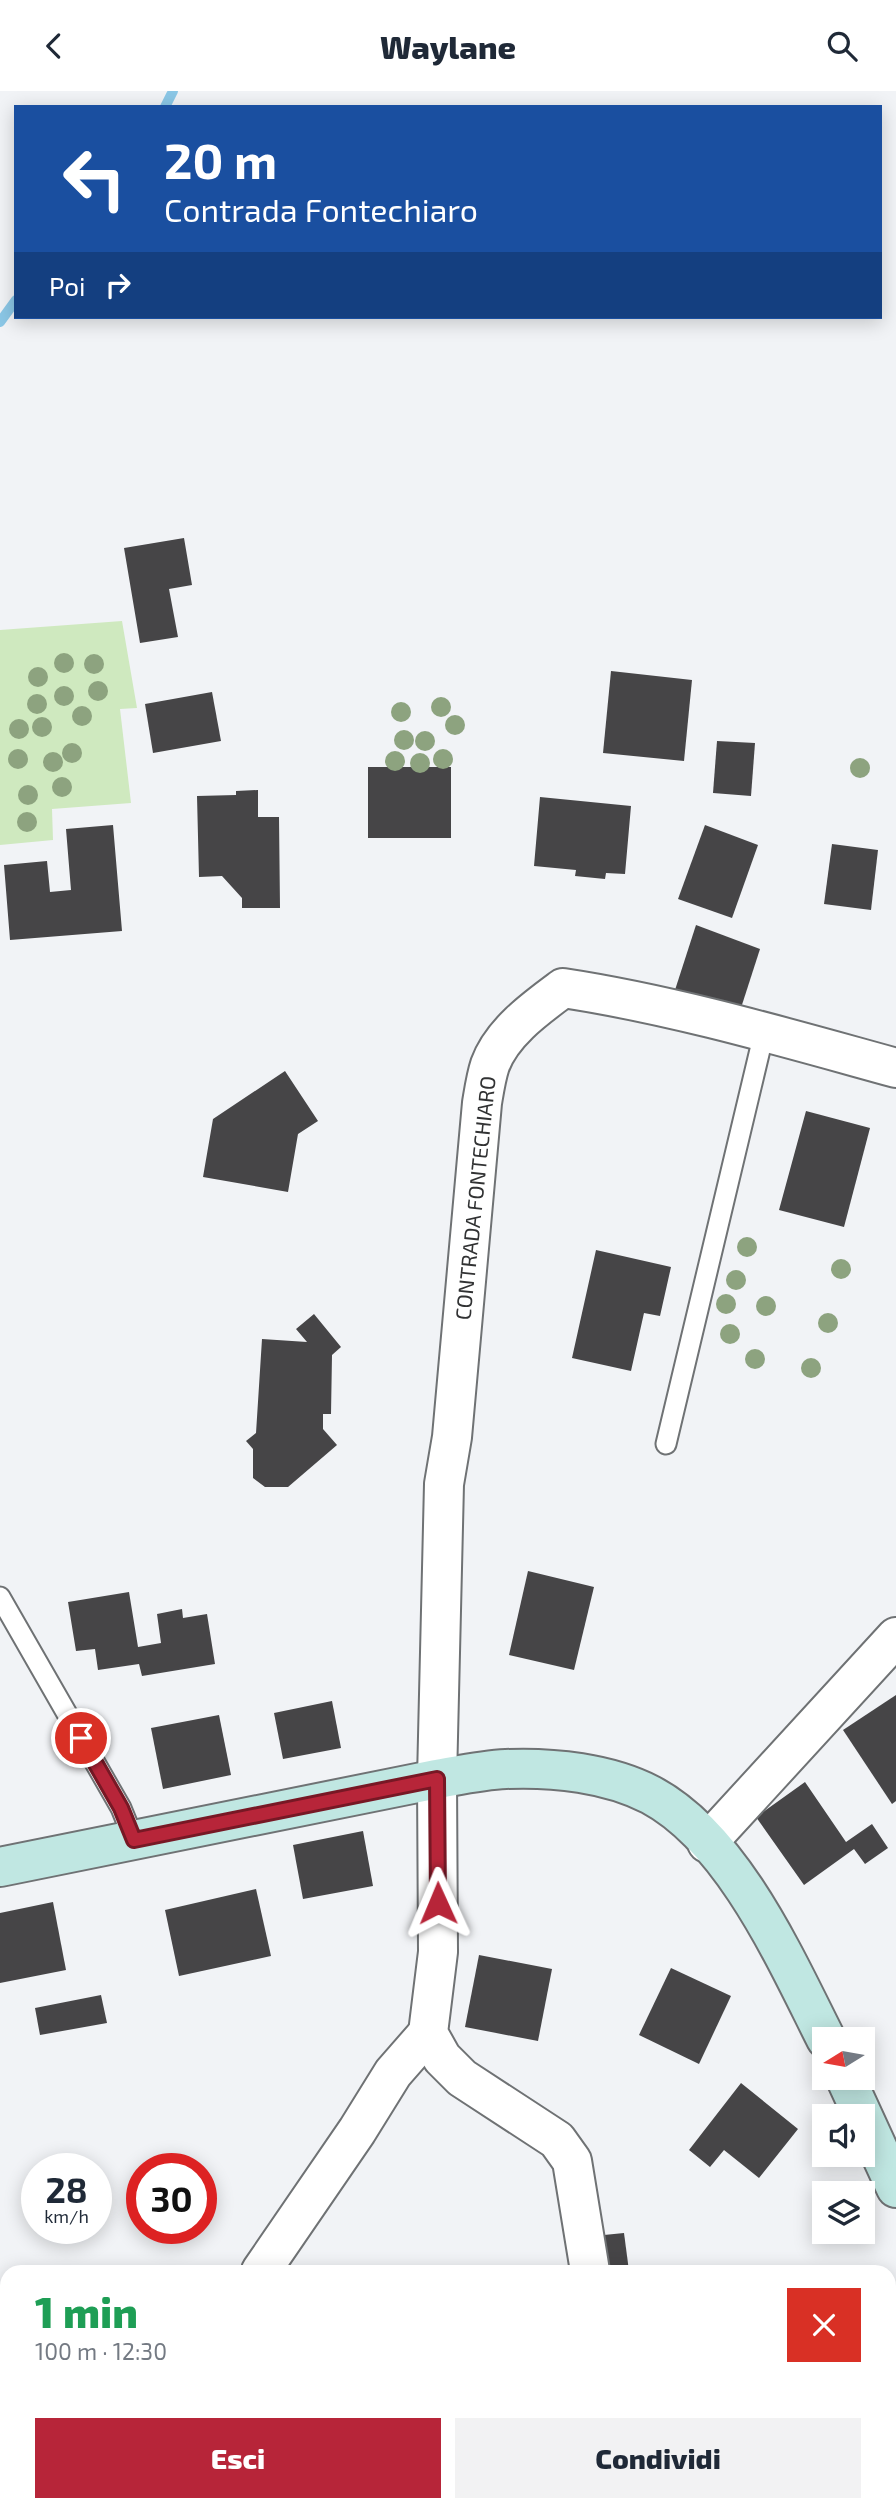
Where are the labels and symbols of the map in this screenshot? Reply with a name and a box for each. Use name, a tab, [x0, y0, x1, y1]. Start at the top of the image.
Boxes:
street label: CONTRADA FONTECHIARO	[449, 1075, 500, 1321]
pin	[51, 1708, 111, 1768]
position arrow	[401, 1866, 475, 1940]
north arrow	[812, 2027, 875, 2089]
speed limit sign: 30	[126, 2153, 217, 2244]

